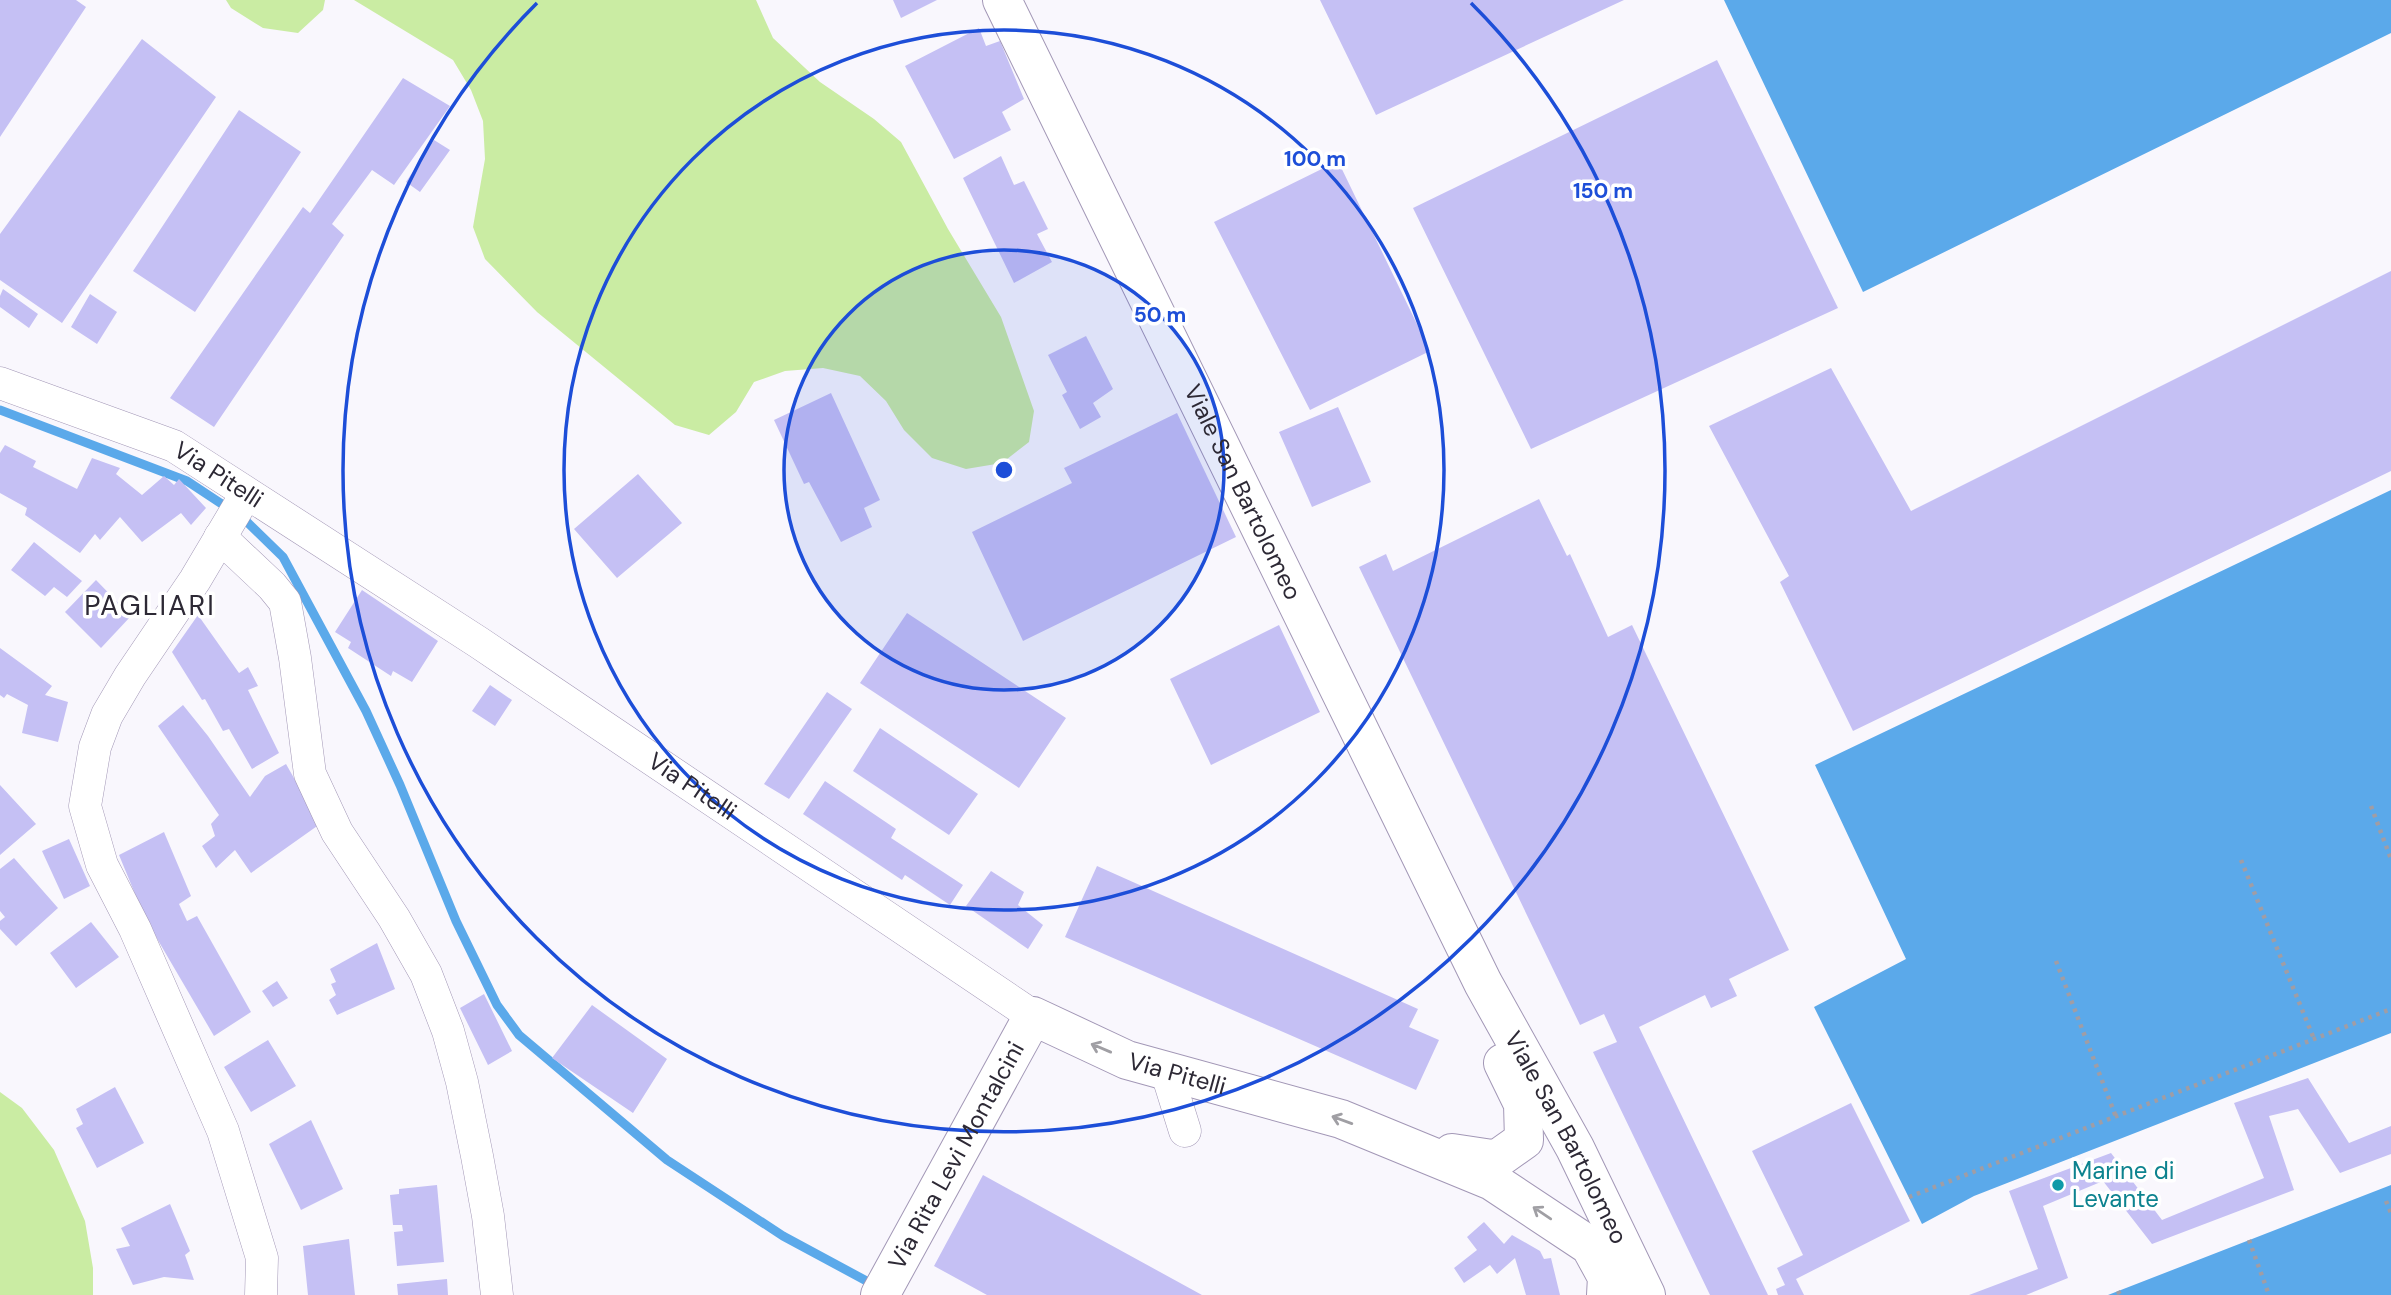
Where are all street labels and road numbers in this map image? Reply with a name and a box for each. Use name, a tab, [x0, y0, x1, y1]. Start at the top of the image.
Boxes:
street label: Viale San Bartolomeo	[1178, 379, 1309, 605]
street label: Via Pitelli	[168, 434, 269, 514]
street label: Via Pitelli	[642, 745, 743, 827]
street label: Viale San Bartolomeo	[1498, 1026, 1635, 1249]
street label: Via Rita Levi Montalcini	[881, 1036, 1031, 1275]
street label: Via Pitelli	[1125, 1045, 1230, 1102]

